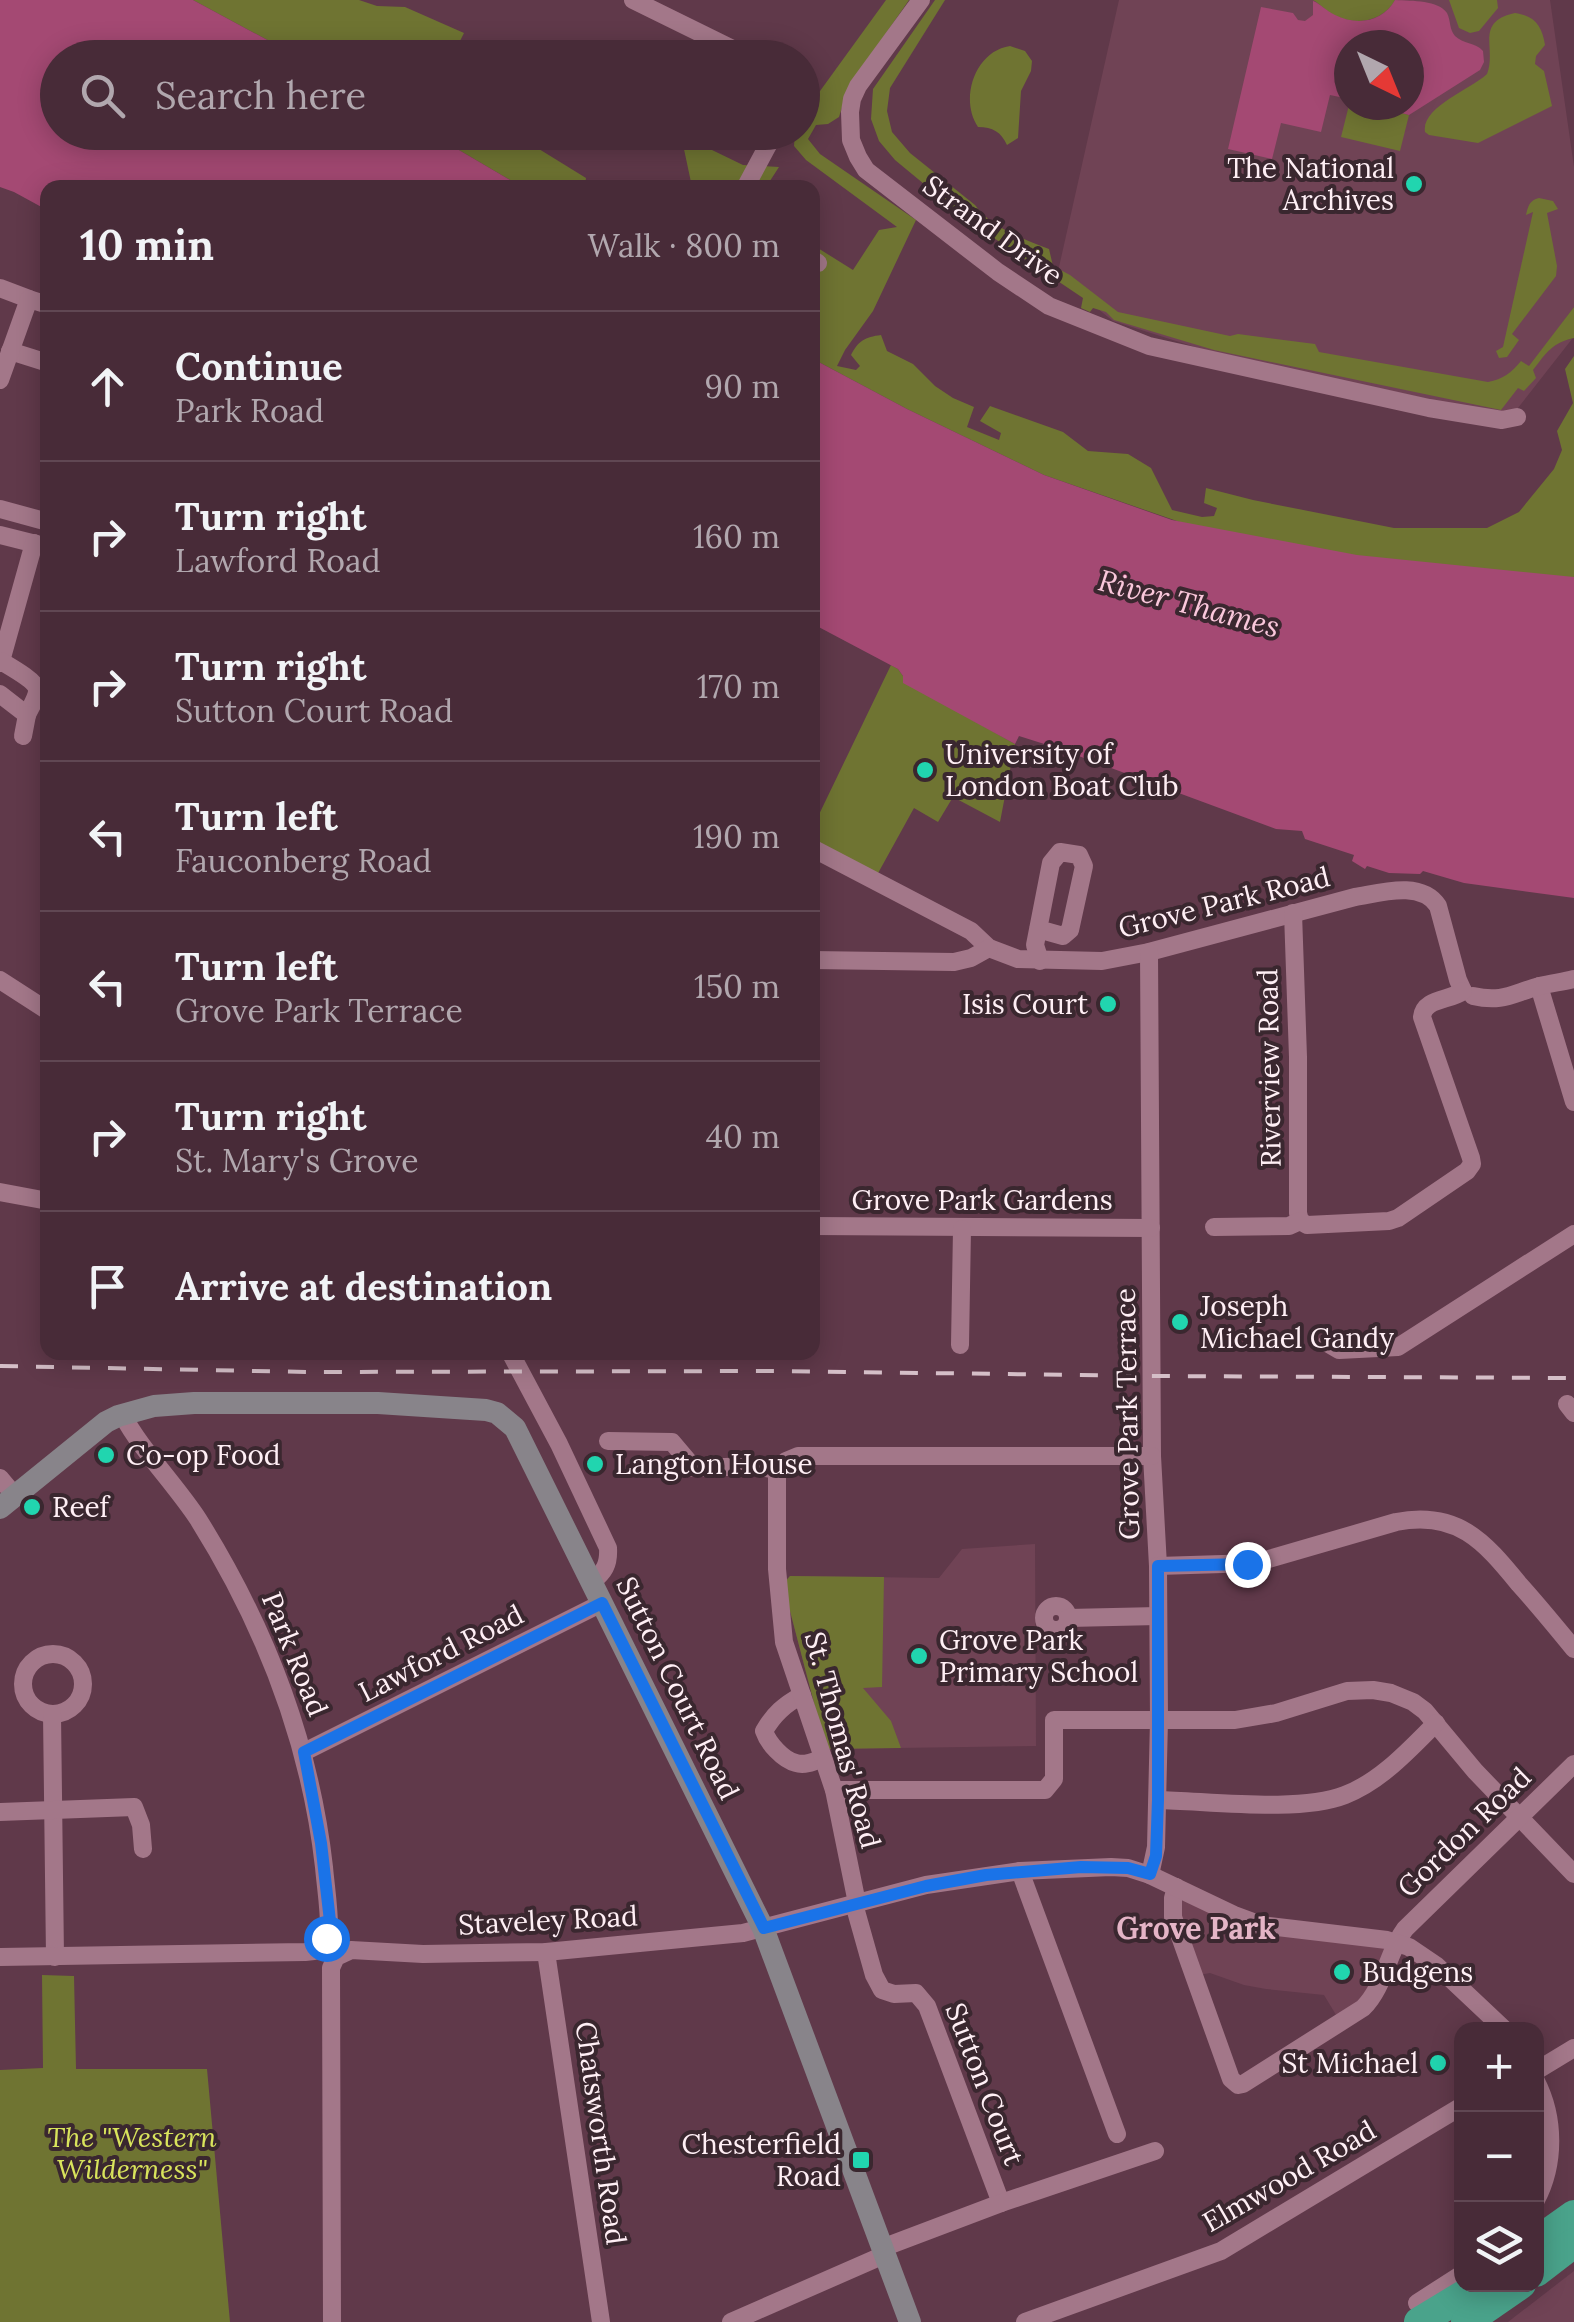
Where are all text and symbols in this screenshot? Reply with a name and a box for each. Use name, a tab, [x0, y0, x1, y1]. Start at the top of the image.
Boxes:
north arrow	[1334, 30, 1424, 120]
search box	[40, 40, 820, 150]
icon: search	[75, 68, 130, 123]
text: Search here	[155, 71, 366, 119]
place label: The National Archives	[1227, 150, 1394, 218]
street label: Strand Drive	[916, 167, 1070, 293]
marker: The National Archives	[1403, 173, 1425, 195]
text: 10 min	[80, 218, 214, 272]
text: Walk · 800 m	[587, 225, 780, 266]
text: Continue	[175, 342, 343, 390]
icon: ahead	[80, 359, 135, 414]
text: 90 m	[705, 366, 780, 407]
text: Park Road	[175, 390, 324, 431]
text: Turn right	[175, 492, 366, 540]
icon: right	[80, 509, 135, 564]
text: 160 m	[693, 516, 780, 557]
text: Lawford Road	[175, 540, 381, 581]
water label: River Thames	[1094, 561, 1284, 645]
text: Turn right	[175, 642, 366, 690]
icon: right	[80, 659, 135, 714]
text: 170 m	[697, 666, 780, 707]
text: Sutton Court Road	[175, 690, 453, 731]
place label: University of London Boat Club	[945, 736, 1179, 804]
marker: University of London Boat Club	[914, 759, 936, 781]
text: Turn left	[175, 792, 338, 840]
icon: left	[80, 809, 135, 864]
text: 190 m	[693, 816, 780, 857]
text: Fauconberg Road	[175, 840, 432, 881]
street label: Grove Park Road	[1115, 858, 1333, 946]
text: Turn left	[175, 942, 338, 990]
icon: left	[80, 959, 135, 1014]
text: 150 m	[694, 966, 780, 1007]
street label: Riverview Road	[1249, 968, 1289, 1168]
place label: Isis Court	[962, 986, 1088, 1022]
text: Grove Park Terrace	[175, 990, 463, 1031]
marker: Isis Court	[1097, 993, 1119, 1015]
text: Turn right	[175, 1092, 366, 1140]
icon: right	[80, 1109, 135, 1164]
text: 40 m	[706, 1116, 780, 1157]
text: St. Mary's Grove	[175, 1140, 419, 1181]
street label: Grove Park Gardens	[851, 1182, 1113, 1218]
icon: arrive	[80, 1259, 135, 1314]
text: Arrive at destination	[175, 1262, 552, 1310]
street label: Grove Park Terrace	[1107, 1288, 1147, 1540]
place label: Joseph Michael Gandy	[1199, 1288, 1394, 1356]
marker: Joseph Michael Gandy	[1169, 1311, 1191, 1333]
place label: Co-op Food	[126, 1437, 281, 1473]
marker: Co-op Food	[95, 1444, 117, 1466]
place label: Langton House	[615, 1446, 813, 1482]
marker: Langton House	[584, 1453, 606, 1475]
place label: Reef	[52, 1489, 112, 1525]
marker: Reef	[21, 1496, 43, 1518]
route end	[1225, 1542, 1271, 1588]
street label: Sutton Court Road	[609, 1571, 747, 1805]
street label: Park Road	[254, 1587, 336, 1721]
street label: Lawford Road	[353, 1596, 529, 1710]
place label: Grove Park Primary School	[939, 1622, 1138, 1690]
street label: St. Thomas' Road	[797, 1628, 889, 1852]
marker: Grove Park Primary School	[908, 1645, 930, 1667]
street label: Gordon Road	[1390, 1759, 1538, 1905]
street label: Staveley Road	[457, 1897, 639, 1943]
district label: Grove Park	[1116, 1909, 1276, 1947]
route start	[304, 1916, 350, 1962]
place label: Budgens	[1362, 1954, 1473, 1990]
marker: Budgens	[1331, 1961, 1353, 1983]
street label: Sutton Court	[938, 1998, 1032, 2170]
street label: Chatsworth Road	[568, 2019, 634, 2247]
map controls	[1454, 2022, 1544, 2292]
button: +	[1454, 2022, 1544, 2112]
place label: St Michael	[1282, 2045, 1418, 2081]
marker: St Michael	[1427, 2052, 1449, 2074]
street label: Elmwood Road	[1196, 2112, 1382, 2240]
button: −	[1454, 2112, 1544, 2202]
park label: The "Western Wilderness"	[47, 2119, 217, 2187]
place label: Chesterfield Road	[681, 2126, 841, 2194]
marker: Chesterfield Road	[850, 2149, 872, 2171]
button: layers	[1454, 2202, 1544, 2292]

